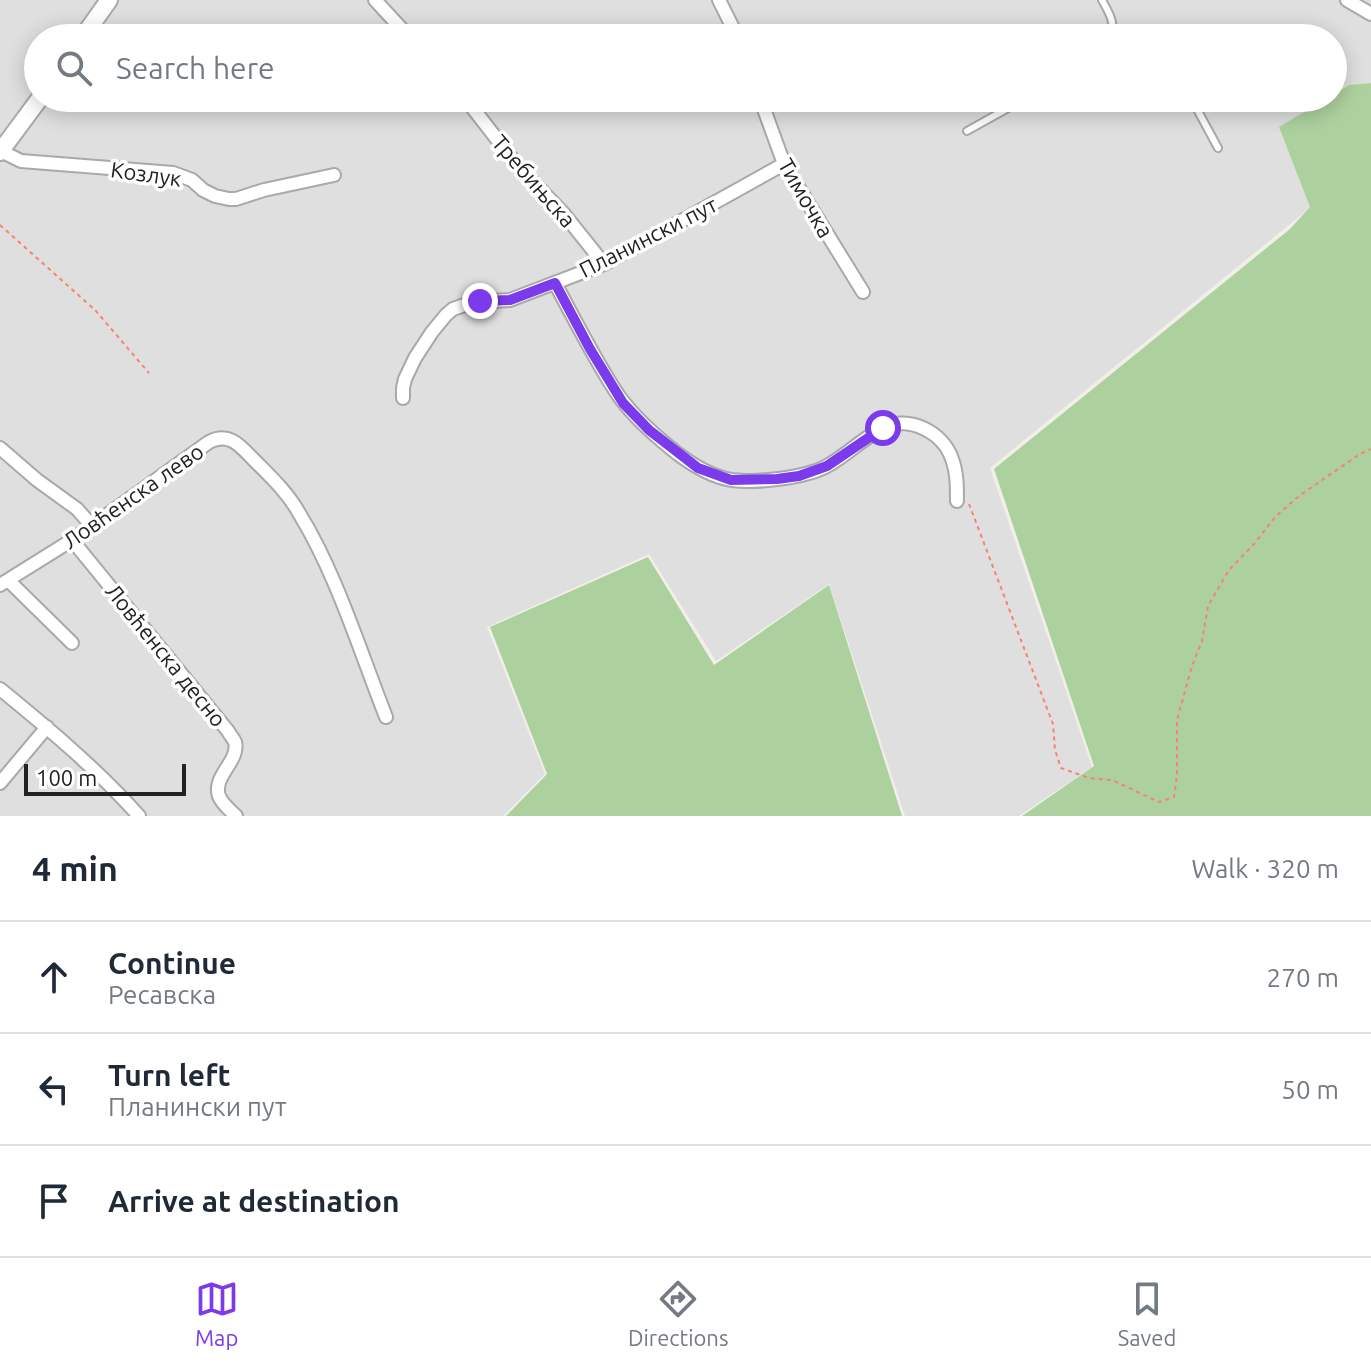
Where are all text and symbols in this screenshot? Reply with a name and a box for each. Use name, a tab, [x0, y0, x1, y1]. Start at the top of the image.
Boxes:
search box	[24, 24, 1347, 112]
icon: search	[52, 46, 96, 90]
text: Search here	[116, 51, 275, 85]
street label: Требињска	[488, 129, 581, 232]
street label: Тимочка	[774, 154, 839, 242]
street label: Козлук	[109, 156, 183, 191]
street label: Планински пут	[575, 191, 721, 282]
route end	[462, 283, 498, 319]
route start	[865, 410, 901, 446]
street label: Ловћенска лево	[58, 438, 208, 553]
street label: Ловћенска десно	[101, 578, 232, 731]
scale bar	[24, 760, 186, 796]
text: 100 m	[36, 765, 97, 790]
text: 4 min	[32, 849, 118, 887]
text: Walk · 320 m	[1191, 854, 1339, 883]
text: Continue	[108, 946, 236, 980]
icon: ahead	[32, 955, 76, 999]
text: 270 m	[1267, 963, 1339, 992]
text: Ресавска	[108, 980, 216, 1009]
text: Turn left	[108, 1058, 230, 1092]
icon: left	[32, 1067, 76, 1111]
text: 50 m	[1281, 1075, 1339, 1104]
text: Планински пут	[108, 1092, 287, 1121]
icon: arrive	[32, 1179, 76, 1223]
text: Arrive at destination	[108, 1184, 400, 1218]
tab: Map	[195, 1277, 239, 1350]
tab: Directions	[628, 1277, 728, 1350]
tab: Saved	[1118, 1277, 1176, 1350]

